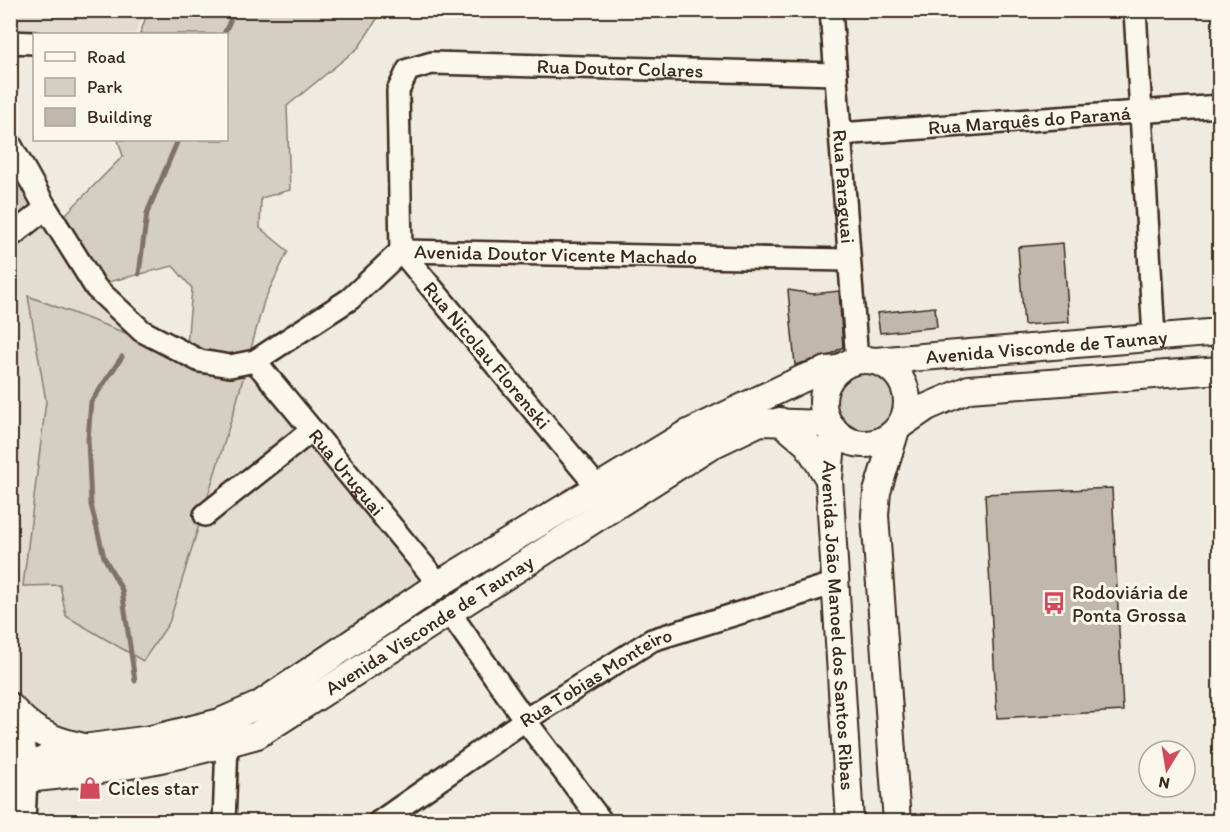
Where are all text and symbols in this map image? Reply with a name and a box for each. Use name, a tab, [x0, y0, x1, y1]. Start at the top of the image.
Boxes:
legend	[33, 33, 228, 141]
text: Road	[87, 46, 126, 68]
street label: Rua Doutor Colares	[536, 54, 704, 82]
text: Park	[87, 76, 122, 98]
street label: Rua Marquês do Paraná	[927, 101, 1132, 139]
text: Building	[87, 106, 153, 128]
street label: Rua Paraguai	[828, 129, 860, 244]
street label: Avenida Doutor Vicente Machado	[414, 239, 697, 269]
street label: Rua Nicolau Florenski	[418, 276, 556, 434]
street label: Avenida Visconde de Taunay	[925, 324, 1169, 369]
street label: Rua Uruguai	[304, 424, 390, 521]
street label: Avenida João Manoel dos Santos Ribas	[817, 460, 860, 791]
street label: Avenida Visconde de Taunay	[321, 549, 538, 700]
place label: Rodoviária de Ponta Grossa	[1072, 580, 1188, 627]
bus stop icon: Rodoviária de Ponta Grossa	[1041, 590, 1067, 616]
street label: Rua Tobias Monteiro	[515, 623, 675, 733]
north arrow	[1137, 739, 1197, 799]
text: N	[1157, 773, 1171, 794]
shop icon: Cicles star	[77, 775, 103, 801]
place label: Cicles star	[108, 776, 199, 800]

